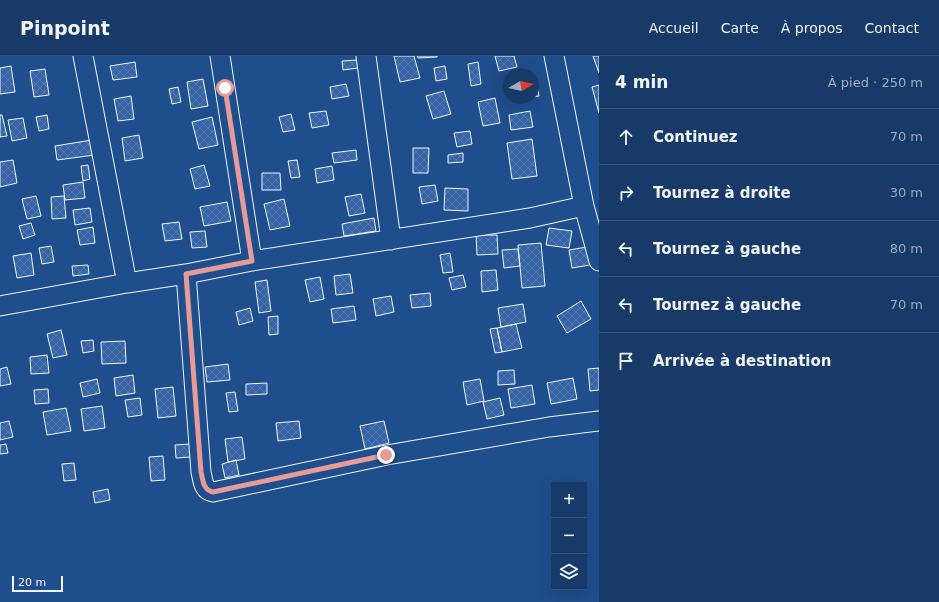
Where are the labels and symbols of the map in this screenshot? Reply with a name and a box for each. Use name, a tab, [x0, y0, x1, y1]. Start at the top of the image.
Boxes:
north arrow	[503, 68, 539, 104]
route start	[216, 79, 234, 97]
route end	[377, 446, 395, 464]
scale bar	[12, 574, 63, 593]

